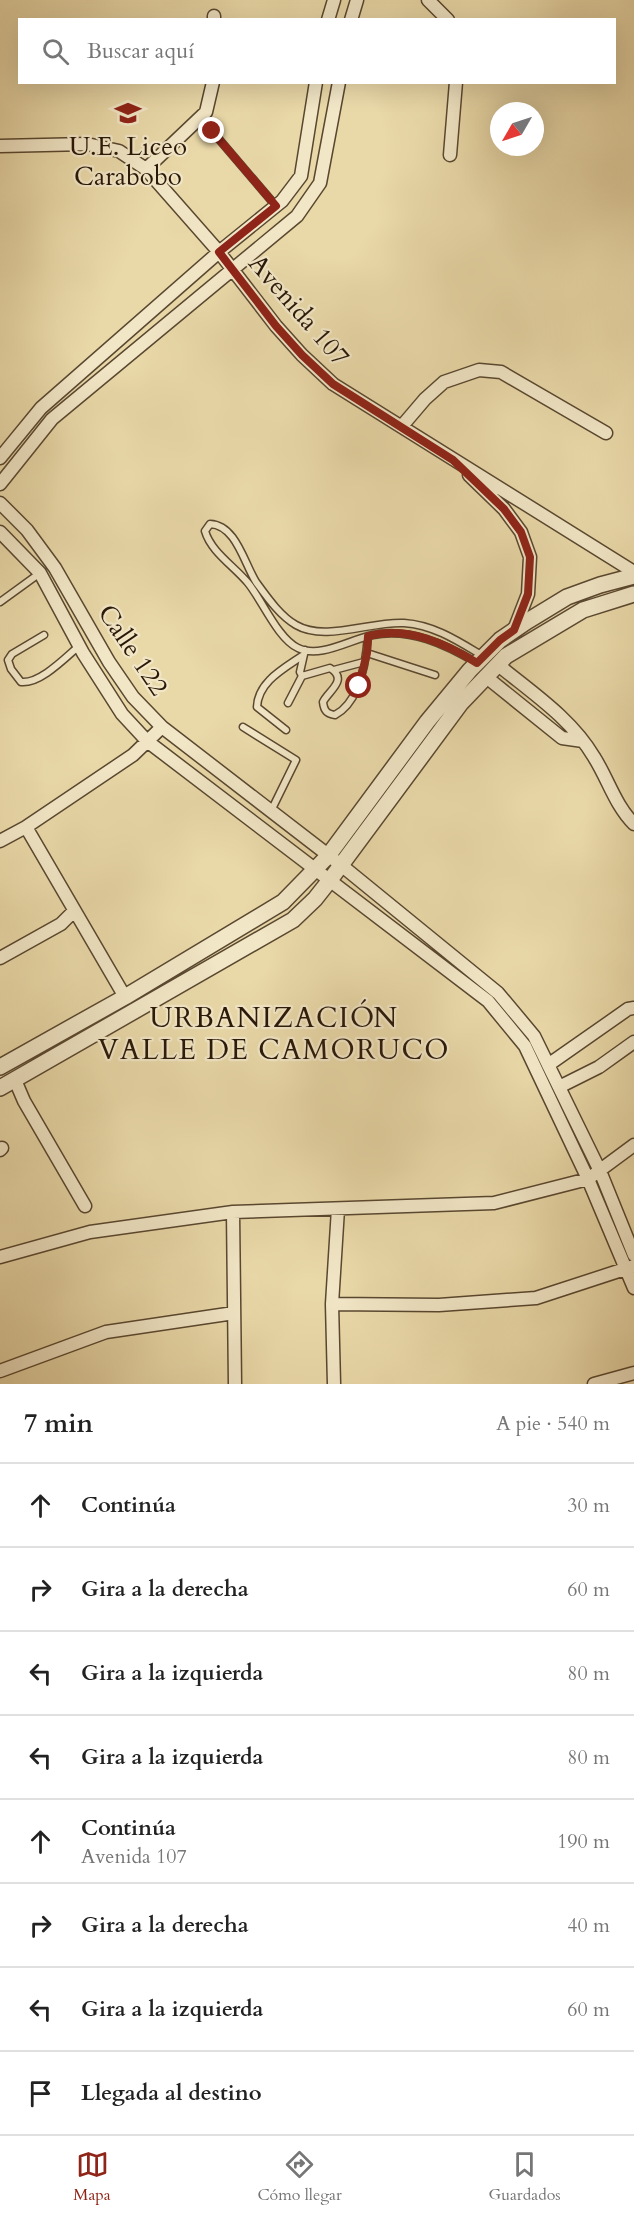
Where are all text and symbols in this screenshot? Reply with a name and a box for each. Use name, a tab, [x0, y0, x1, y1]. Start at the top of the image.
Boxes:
search box	[18, 18, 616, 84]
icon: search	[39, 35, 72, 68]
text: Buscar aquí	[87, 36, 194, 66]
school or university icon: U.E. Liceo Carabobo	[113, 98, 143, 128]
north arrow	[490, 102, 544, 156]
route end	[198, 117, 224, 143]
place label: U.E. Liceo Carabobo	[69, 129, 187, 194]
street label: Avenida 107	[241, 247, 357, 373]
street label: Calle 122	[90, 597, 176, 703]
route start	[345, 672, 371, 698]
district label: URBANIZACIÓN VALLE DE CAMORUCO	[98, 999, 450, 1069]
text: 7 min	[24, 1406, 93, 1441]
text: A pie · 540 m	[496, 1410, 610, 1437]
icon: ahead	[24, 1489, 57, 1522]
text: Continúa	[81, 1490, 176, 1520]
text: 30 m	[567, 1492, 610, 1519]
icon: right	[24, 1573, 57, 1606]
text: Gira a la derecha	[81, 1574, 249, 1604]
text: 60 m	[567, 1576, 610, 1603]
icon: left	[24, 1657, 57, 1690]
text: Gira a la izquierda	[81, 1658, 264, 1688]
text: 80 m	[567, 1660, 610, 1687]
icon: left	[24, 1741, 57, 1774]
text: Gira a la izquierda	[81, 1742, 264, 1772]
text: 80 m	[567, 1744, 610, 1771]
text: Continúa	[81, 1813, 176, 1843]
icon: ahead	[24, 1825, 57, 1858]
text: 190 m	[557, 1828, 610, 1855]
text: Avenida 107	[81, 1843, 187, 1870]
icon: right	[24, 1909, 57, 1942]
text: Gira a la derecha	[81, 1910, 249, 1940]
text: 40 m	[567, 1912, 610, 1939]
icon: left	[24, 1993, 57, 2026]
text: Gira a la izquierda	[81, 1994, 264, 2024]
text: 60 m	[567, 1996, 610, 2023]
icon: arrive	[24, 2077, 57, 2110]
text: Llegada al destino	[81, 2078, 262, 2108]
tab: Mapa	[73, 2148, 111, 2206]
tab: Cómo llegar	[257, 2148, 342, 2206]
tab: Guardados	[489, 2148, 561, 2206]

